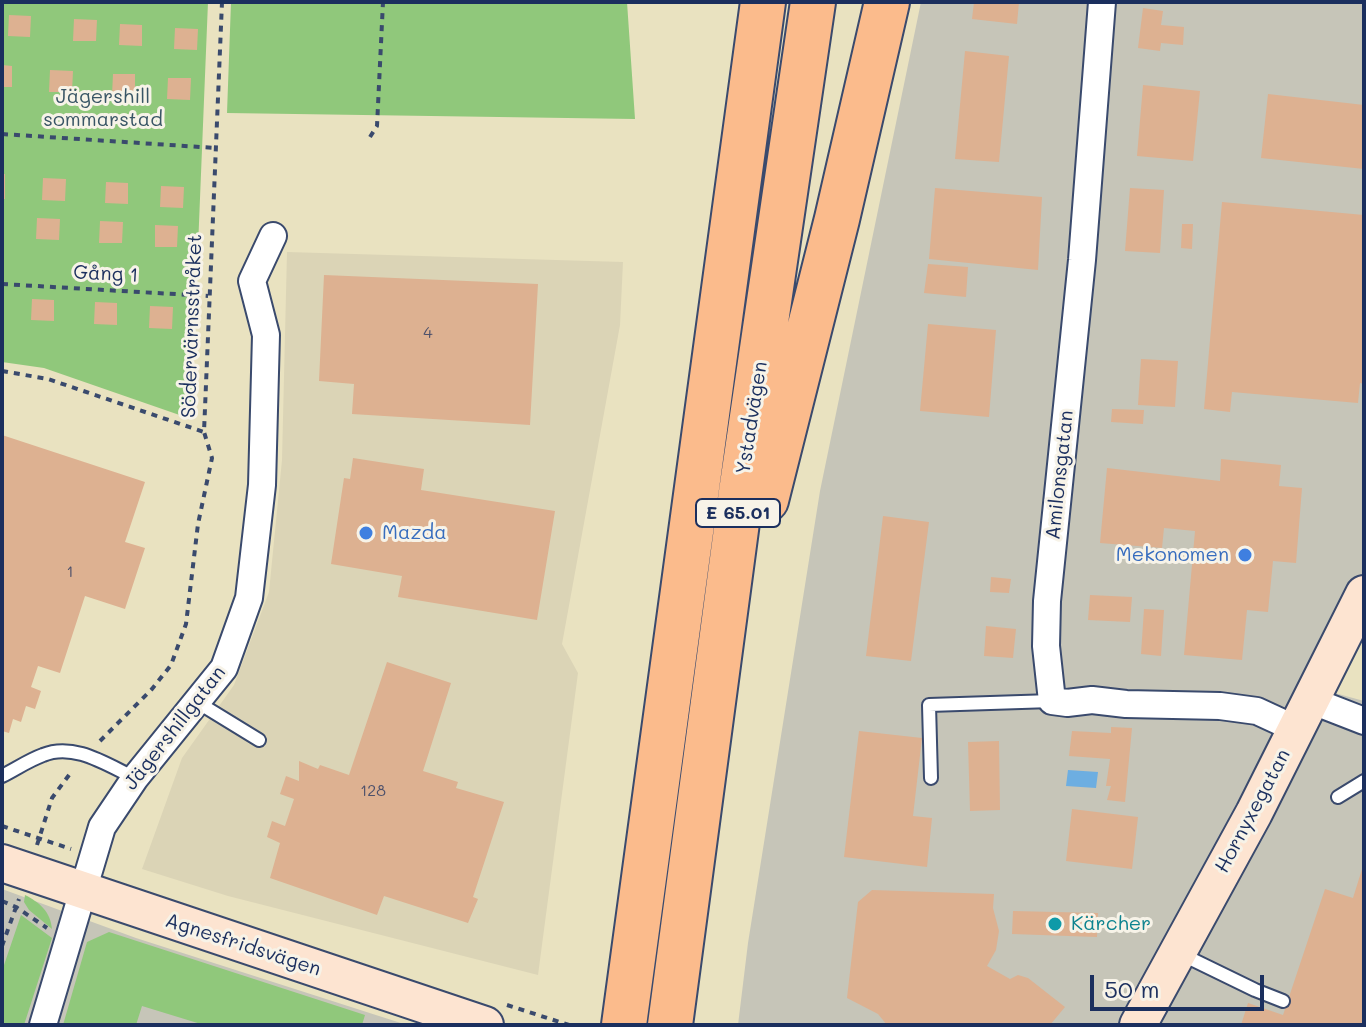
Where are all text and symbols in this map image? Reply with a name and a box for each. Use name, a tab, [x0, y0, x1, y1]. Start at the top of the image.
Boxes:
park label: Jägershill sommarstad	[43, 85, 163, 132]
street label: Södervärnsstråket	[177, 234, 207, 418]
street label: Gång 1	[73, 260, 139, 288]
house number: 4	[423, 323, 433, 343]
street label: Ystadvägen	[731, 360, 773, 476]
street label: Amilonsgatan	[1041, 409, 1079, 541]
road number: E 65.01	[696, 499, 780, 527]
place label: Mazda	[382, 521, 447, 545]
marker: Mazda	[357, 524, 375, 542]
place label: Mekonomen	[1116, 543, 1229, 567]
marker: Mekonomen	[1236, 546, 1254, 564]
house number: 1	[66, 562, 74, 582]
street label: Jägershillgatan	[119, 661, 231, 795]
street label: Hornyxegatan	[1210, 745, 1296, 877]
house number: 128	[360, 781, 386, 801]
street label: Agnesfridsvägen	[162, 909, 324, 981]
place label: Kärcher	[1071, 912, 1151, 936]
marker: Kärcher	[1046, 915, 1064, 933]
scale bar	[1094, 959, 1268, 1009]
text: 50 m	[1104, 973, 1160, 1004]

